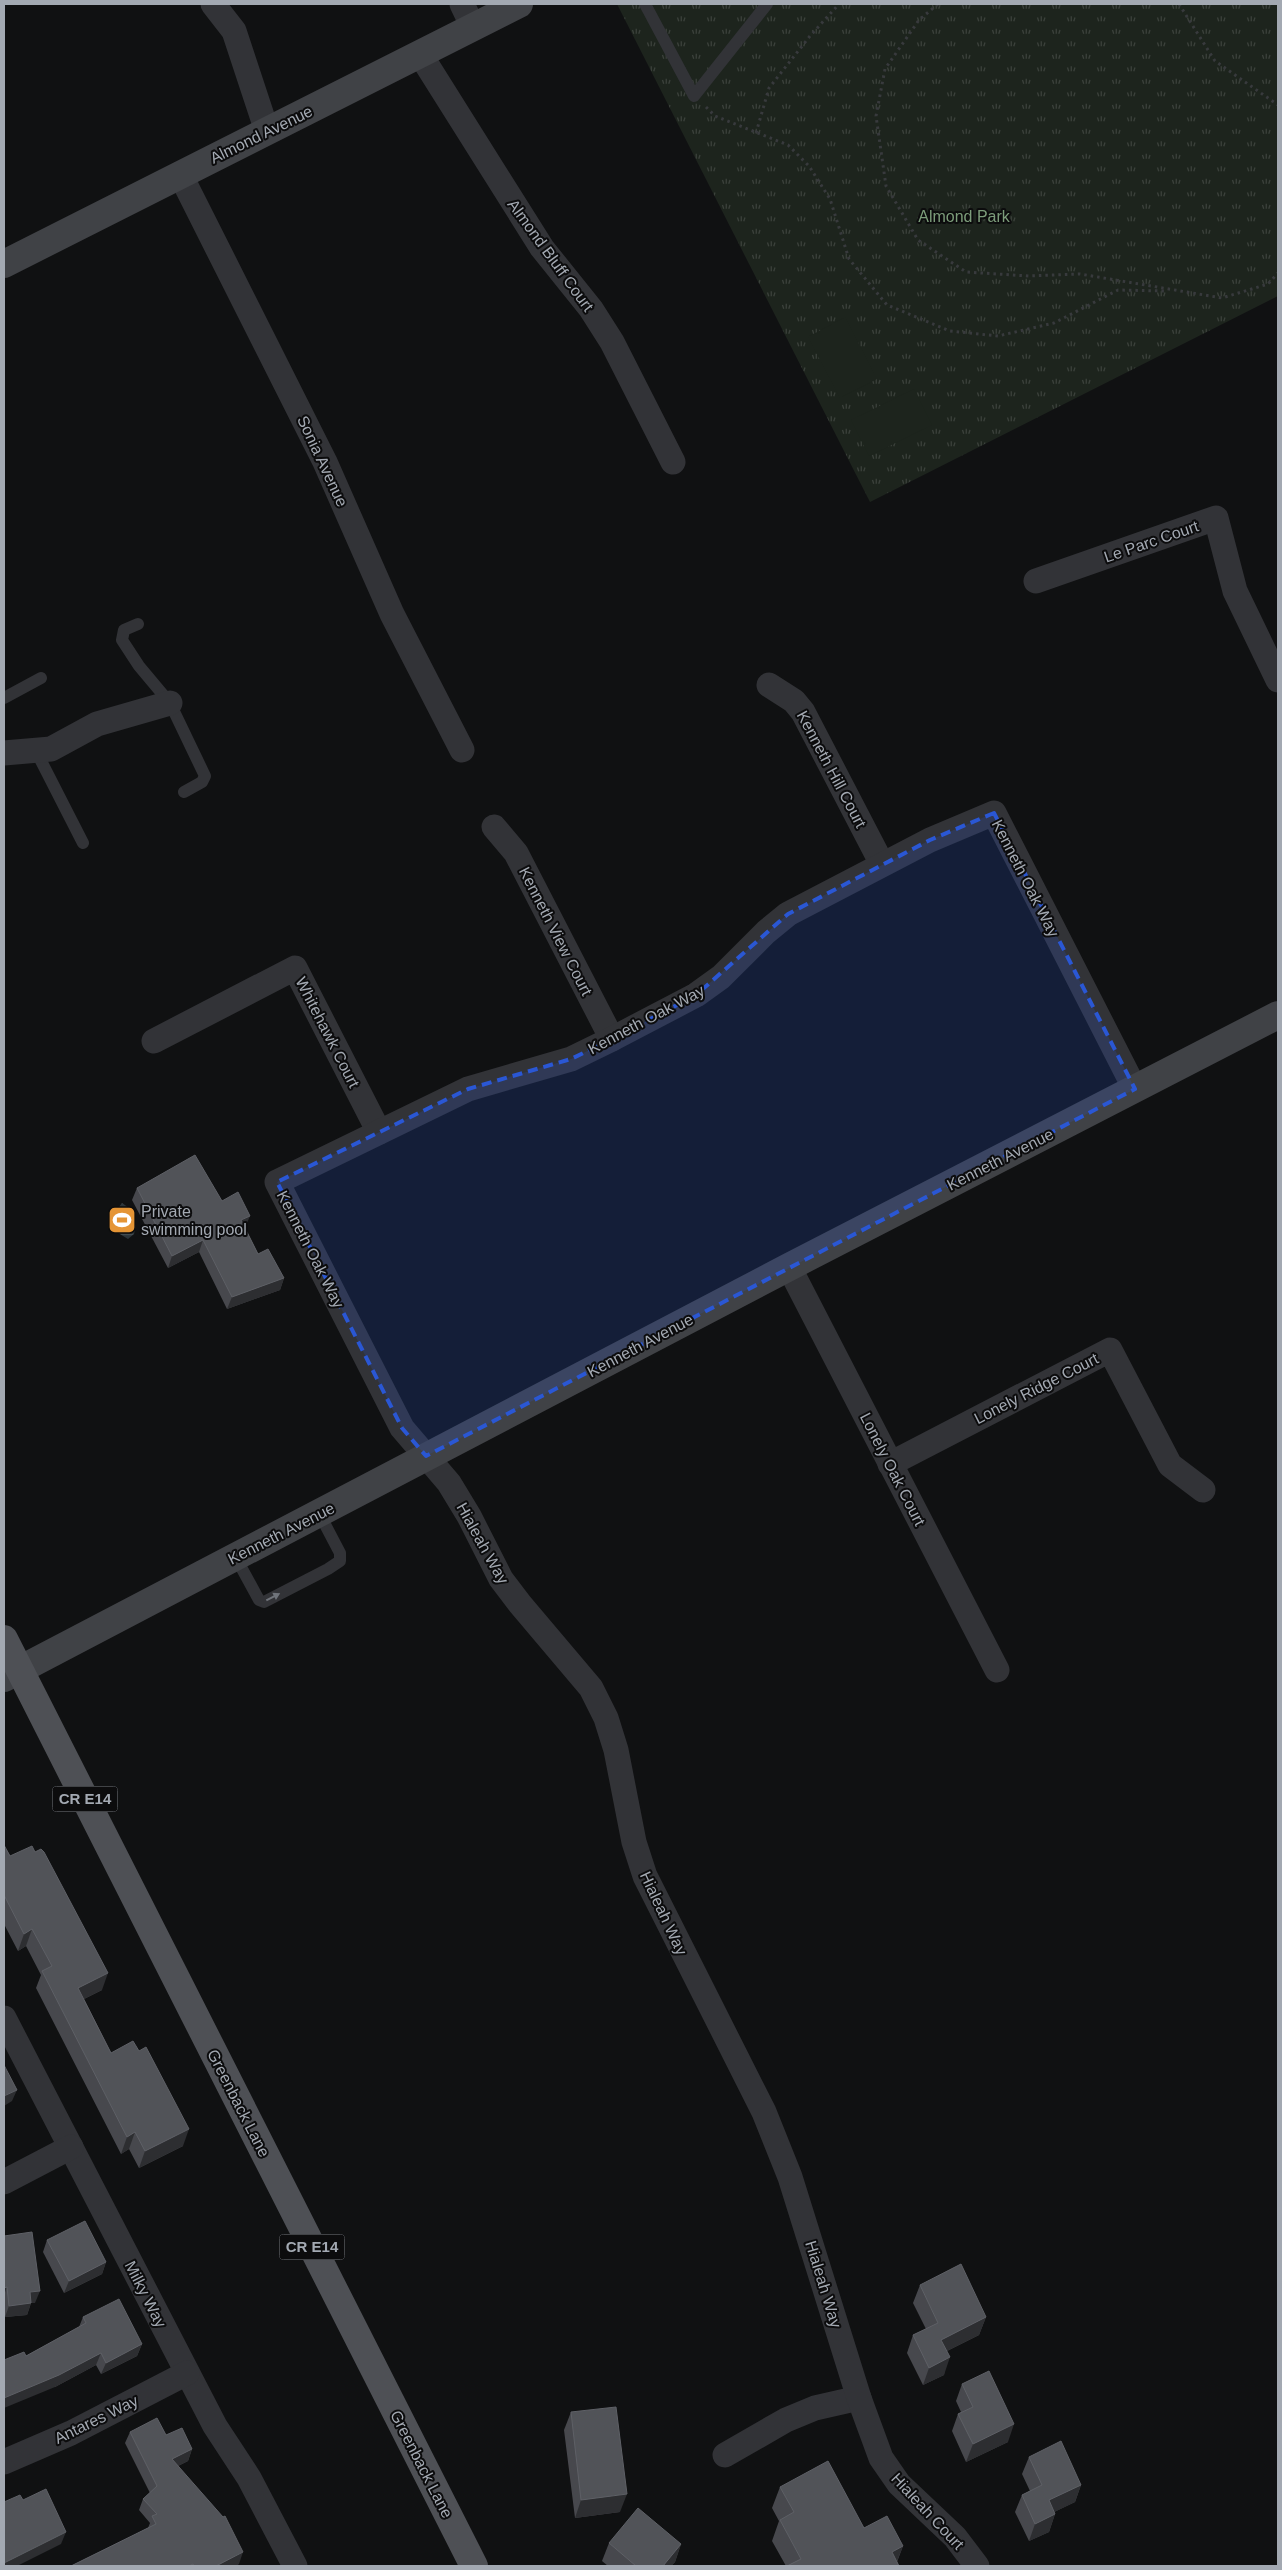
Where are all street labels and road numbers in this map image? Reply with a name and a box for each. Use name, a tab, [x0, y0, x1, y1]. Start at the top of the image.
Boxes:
street label: Almond Avenue	[207, 102, 315, 167]
street label: Almond Bluff Court	[504, 196, 597, 315]
street label: Sonia Avenue	[294, 413, 351, 510]
street label: Le Parc Court	[1102, 517, 1201, 566]
street label: Kenneth Hill Court	[794, 708, 870, 831]
street label: Kenneth Oak Way	[989, 817, 1062, 940]
street label: Kenneth View Court	[516, 864, 596, 999]
street label: Whitehawk Court	[292, 974, 363, 1091]
street label: Kenneth Oak Way	[585, 982, 707, 1057]
street label: Kenneth Avenue	[944, 1125, 1056, 1194]
street label: Kenneth Oak Way	[274, 1188, 347, 1311]
street label: Kenneth Avenue	[585, 1310, 696, 1380]
street label: Lonely Ridge Court	[971, 1350, 1102, 1427]
street label: Lonely Oak Court	[857, 1410, 929, 1529]
street label: Kenneth Avenue	[225, 1499, 337, 1568]
street label: Hialeah Way	[453, 1500, 512, 1587]
road number: CR E14	[52, 1786, 118, 1812]
street label: Hialeah Way	[637, 1869, 690, 1958]
street label: Greenback Lane	[204, 2047, 273, 2160]
road number: CR E14	[280, 2234, 344, 2260]
street label: Hialeah Way	[802, 2239, 845, 2330]
street label: Milky Way	[122, 2258, 170, 2330]
street label: Antares Way	[52, 2392, 141, 2447]
street label: Greenback Lane	[387, 2408, 456, 2521]
street label: Hialeah Court	[888, 2470, 968, 2553]

